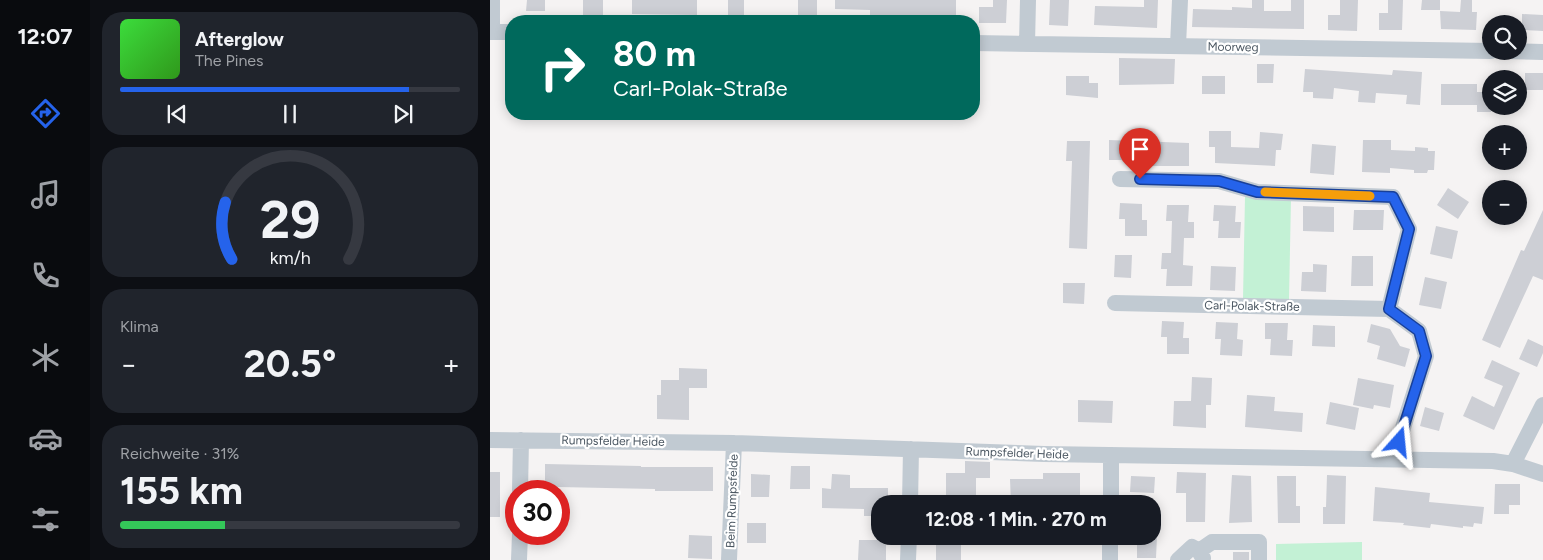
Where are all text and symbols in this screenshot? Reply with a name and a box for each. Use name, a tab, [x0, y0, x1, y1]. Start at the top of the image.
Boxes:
map controls	[1482, 15, 1527, 225]
button: search	[1482, 15, 1527, 60]
text: 12:07	[17, 23, 73, 50]
text: Afterglow	[195, 28, 284, 51]
text: 80 m	[613, 33, 696, 75]
icon: right	[530, 35, 595, 100]
street label: Moorweg	[1207, 40, 1259, 54]
text: The Pines	[195, 51, 264, 70]
button: layers	[1482, 70, 1527, 115]
text: Carl-Polak-Straße	[613, 75, 788, 102]
icon: directions	[28, 96, 63, 131]
icon: previous	[163, 100, 191, 128]
icon: pause	[276, 100, 304, 128]
icon: next	[389, 100, 417, 128]
button: +	[1482, 125, 1527, 170]
pin	[1119, 128, 1161, 179]
icon: arrive	[1126, 135, 1154, 163]
icon: music	[28, 177, 63, 212]
button: −	[1482, 180, 1527, 225]
text: 29	[260, 189, 320, 251]
text: km/h	[270, 247, 310, 268]
icon: phone	[28, 258, 63, 293]
street label: Carl-Polak-Straße	[1204, 298, 1300, 314]
text: Klima	[120, 317, 159, 336]
icon: climate	[28, 340, 63, 375]
text: 20.5°	[244, 341, 336, 387]
text: −	[120, 347, 137, 381]
text: +	[443, 347, 460, 381]
position arrow	[1372, 415, 1424, 467]
icon: car	[28, 421, 63, 456]
street label: Rumpsfelder Heide	[561, 433, 665, 449]
text: Reichweite · 31%	[120, 444, 239, 463]
street label: Rumpsfelder Heide	[965, 444, 1069, 462]
street label: Beim Rumpsfelde	[723, 453, 741, 548]
text: 155 km	[120, 468, 243, 514]
speed limit sign: 30	[505, 480, 570, 545]
icon: filters	[28, 502, 63, 537]
text: 12:08 · 1 Min. · 270 m	[926, 508, 1106, 531]

